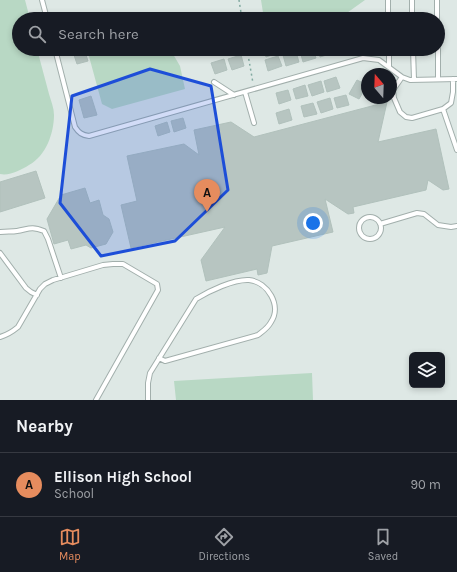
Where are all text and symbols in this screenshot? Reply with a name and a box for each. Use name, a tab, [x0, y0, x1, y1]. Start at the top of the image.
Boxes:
search box	[12, 12, 445, 56]
icon: search	[26, 23, 48, 45]
text: Search here	[58, 25, 139, 43]
north arrow	[361, 68, 397, 104]
pin: A	[194, 179, 220, 212]
your location	[303, 213, 323, 233]
map controls	[409, 352, 445, 388]
button: layers	[409, 352, 445, 388]
text: Nearby	[16, 416, 73, 436]
text: Ellison High School	[54, 468, 192, 486]
text: A	[25, 477, 33, 492]
text: 90 m	[410, 477, 441, 492]
text: School	[54, 486, 94, 501]
tab: Map	[59, 526, 81, 563]
tab: Directions	[198, 526, 250, 563]
tab: Saved	[368, 526, 398, 563]

